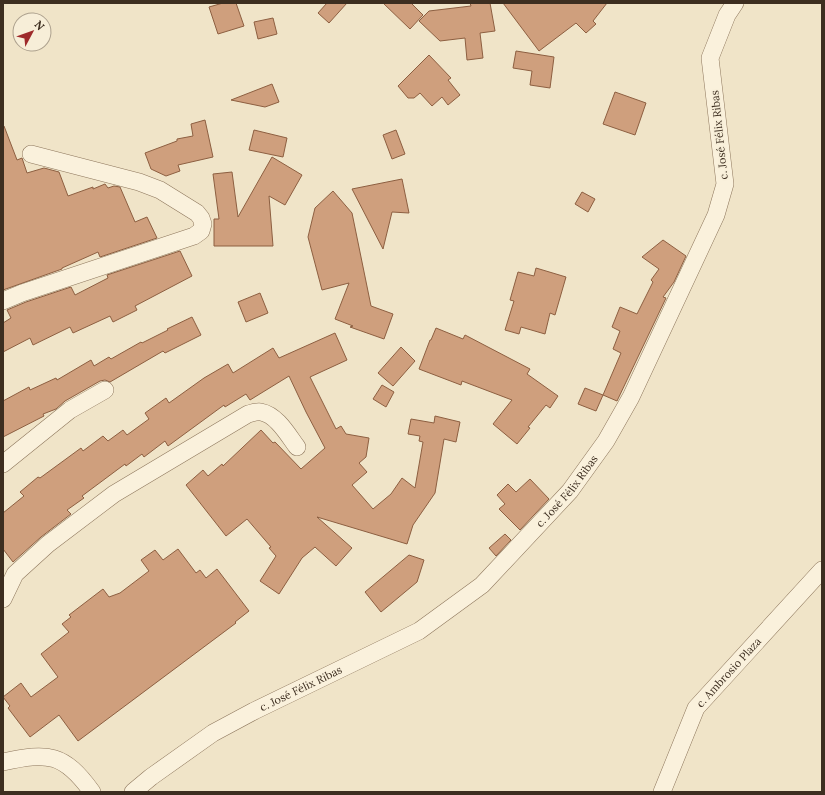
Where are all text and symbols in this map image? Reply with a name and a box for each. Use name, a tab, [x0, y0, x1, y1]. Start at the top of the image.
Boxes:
north arrow	[12, 12, 52, 52]
text: N	[31, 18, 48, 34]
street label: c. José Félix Ribas	[707, 90, 731, 180]
street label: c. José Félix Ribas	[533, 452, 601, 530]
street label: c. Ambrosio Plaza	[693, 634, 764, 710]
street label: c. José Félix Ribas	[257, 662, 344, 714]

